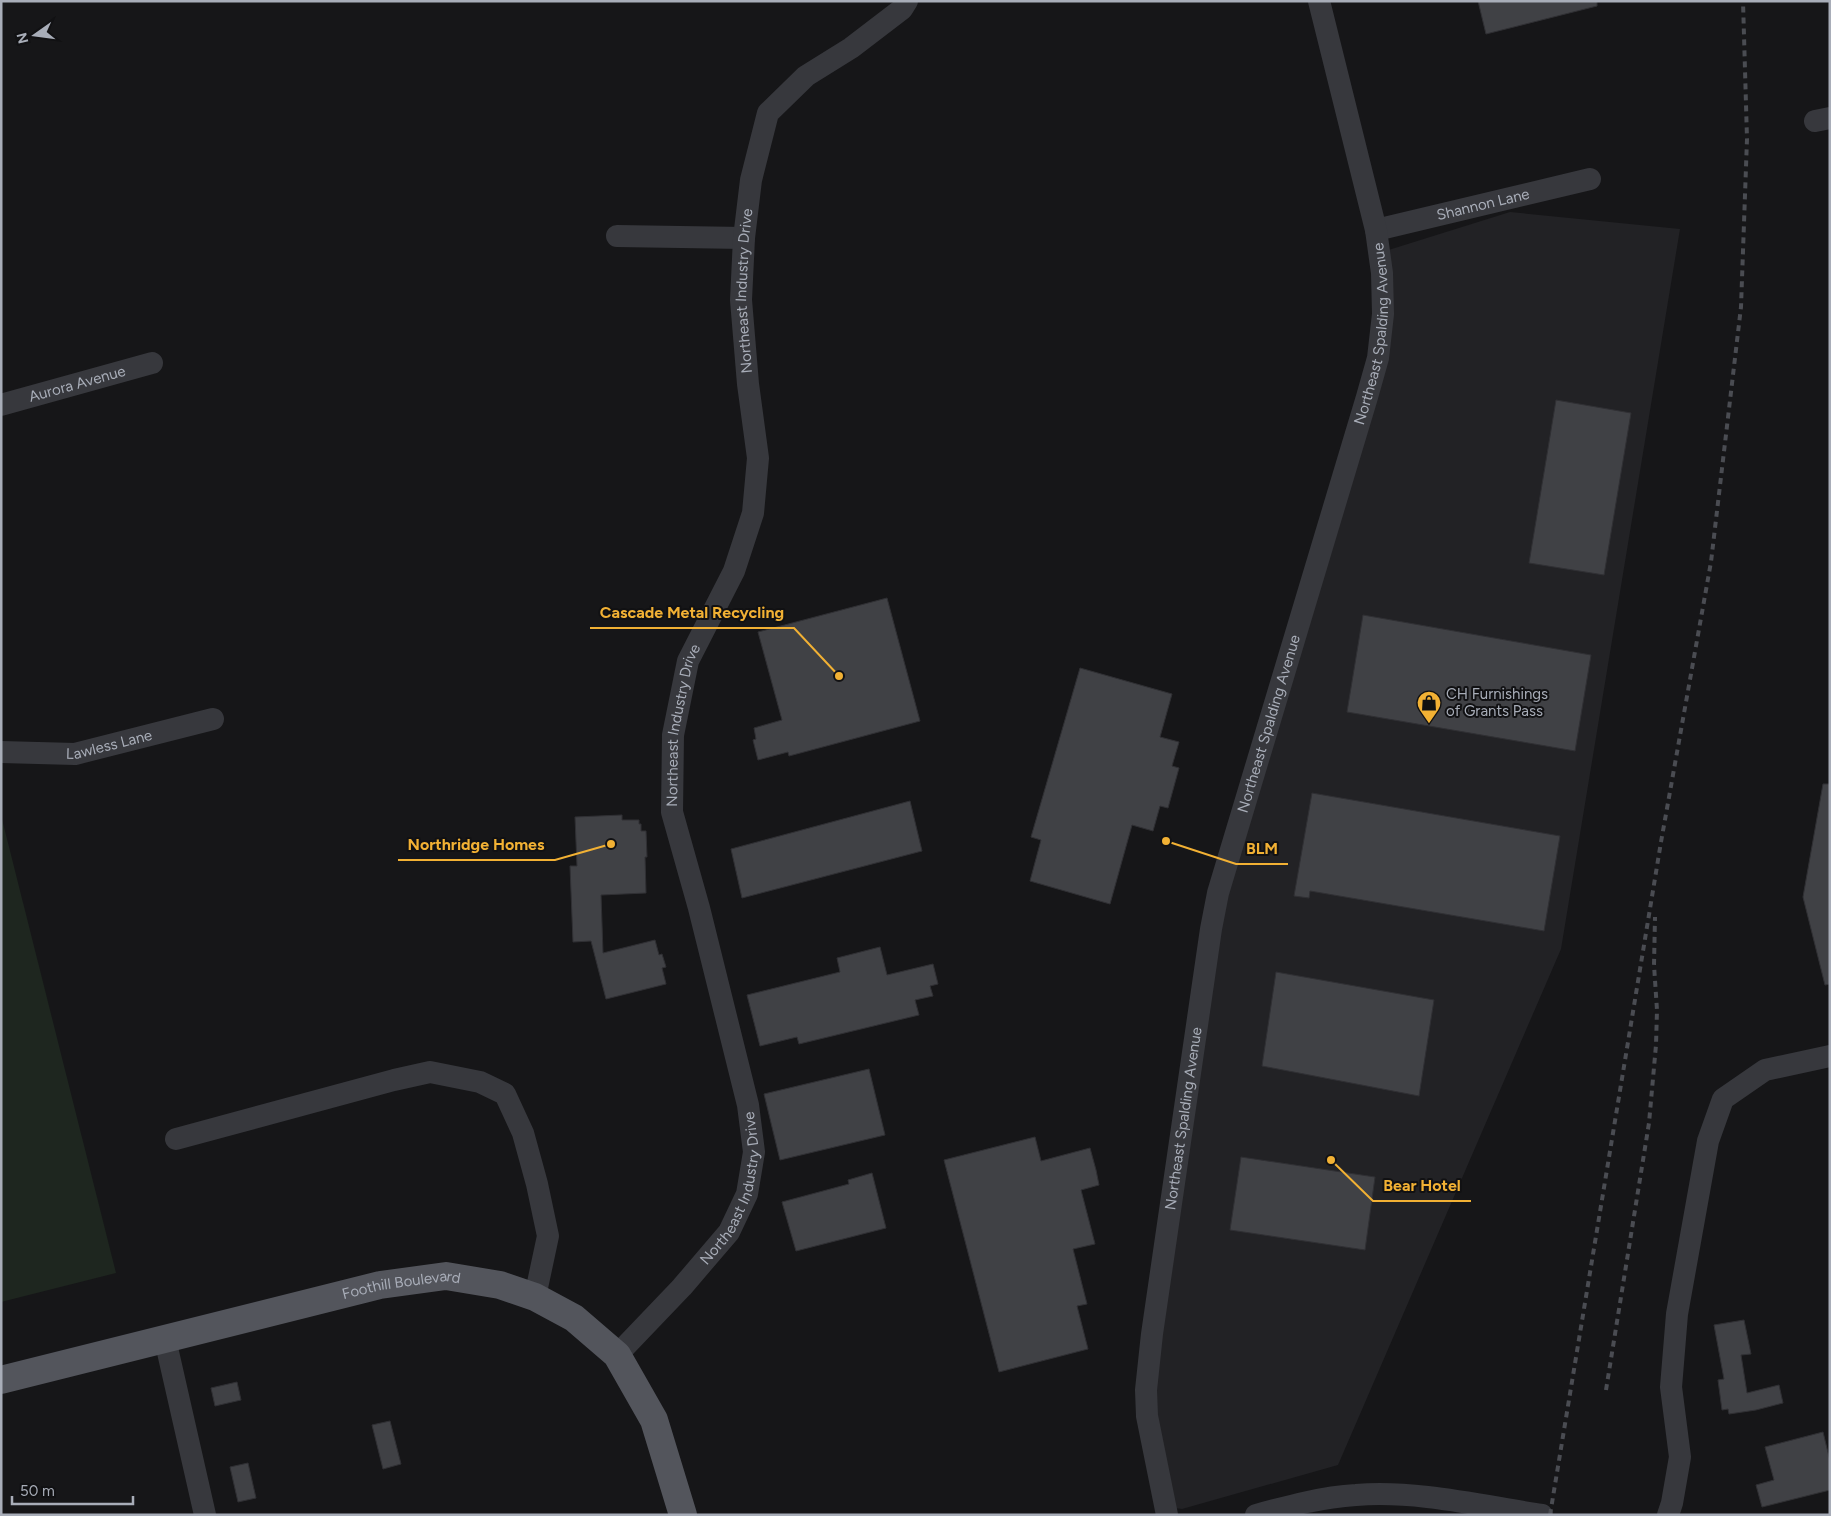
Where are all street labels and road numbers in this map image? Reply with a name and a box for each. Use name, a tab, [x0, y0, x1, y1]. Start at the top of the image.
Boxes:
street label: Shannon Lane	[1435, 185, 1531, 224]
street label: Northeast Industry Drive	[732, 207, 756, 374]
street label: Northeast Spalding Avenue	[1350, 242, 1392, 427]
street label: Aurora Avenue	[27, 362, 127, 406]
street label: Northeast Spalding Avenue	[1234, 633, 1304, 815]
street label: Northeast Industry Drive	[663, 641, 704, 807]
street label: Lawless Lane	[66, 726, 154, 763]
street label: Northeast Spalding Avenue	[1161, 1026, 1206, 1211]
street label: Northeast Industry Drive	[696, 1111, 763, 1268]
street label: Foothill Boulevard	[340, 1267, 462, 1303]

